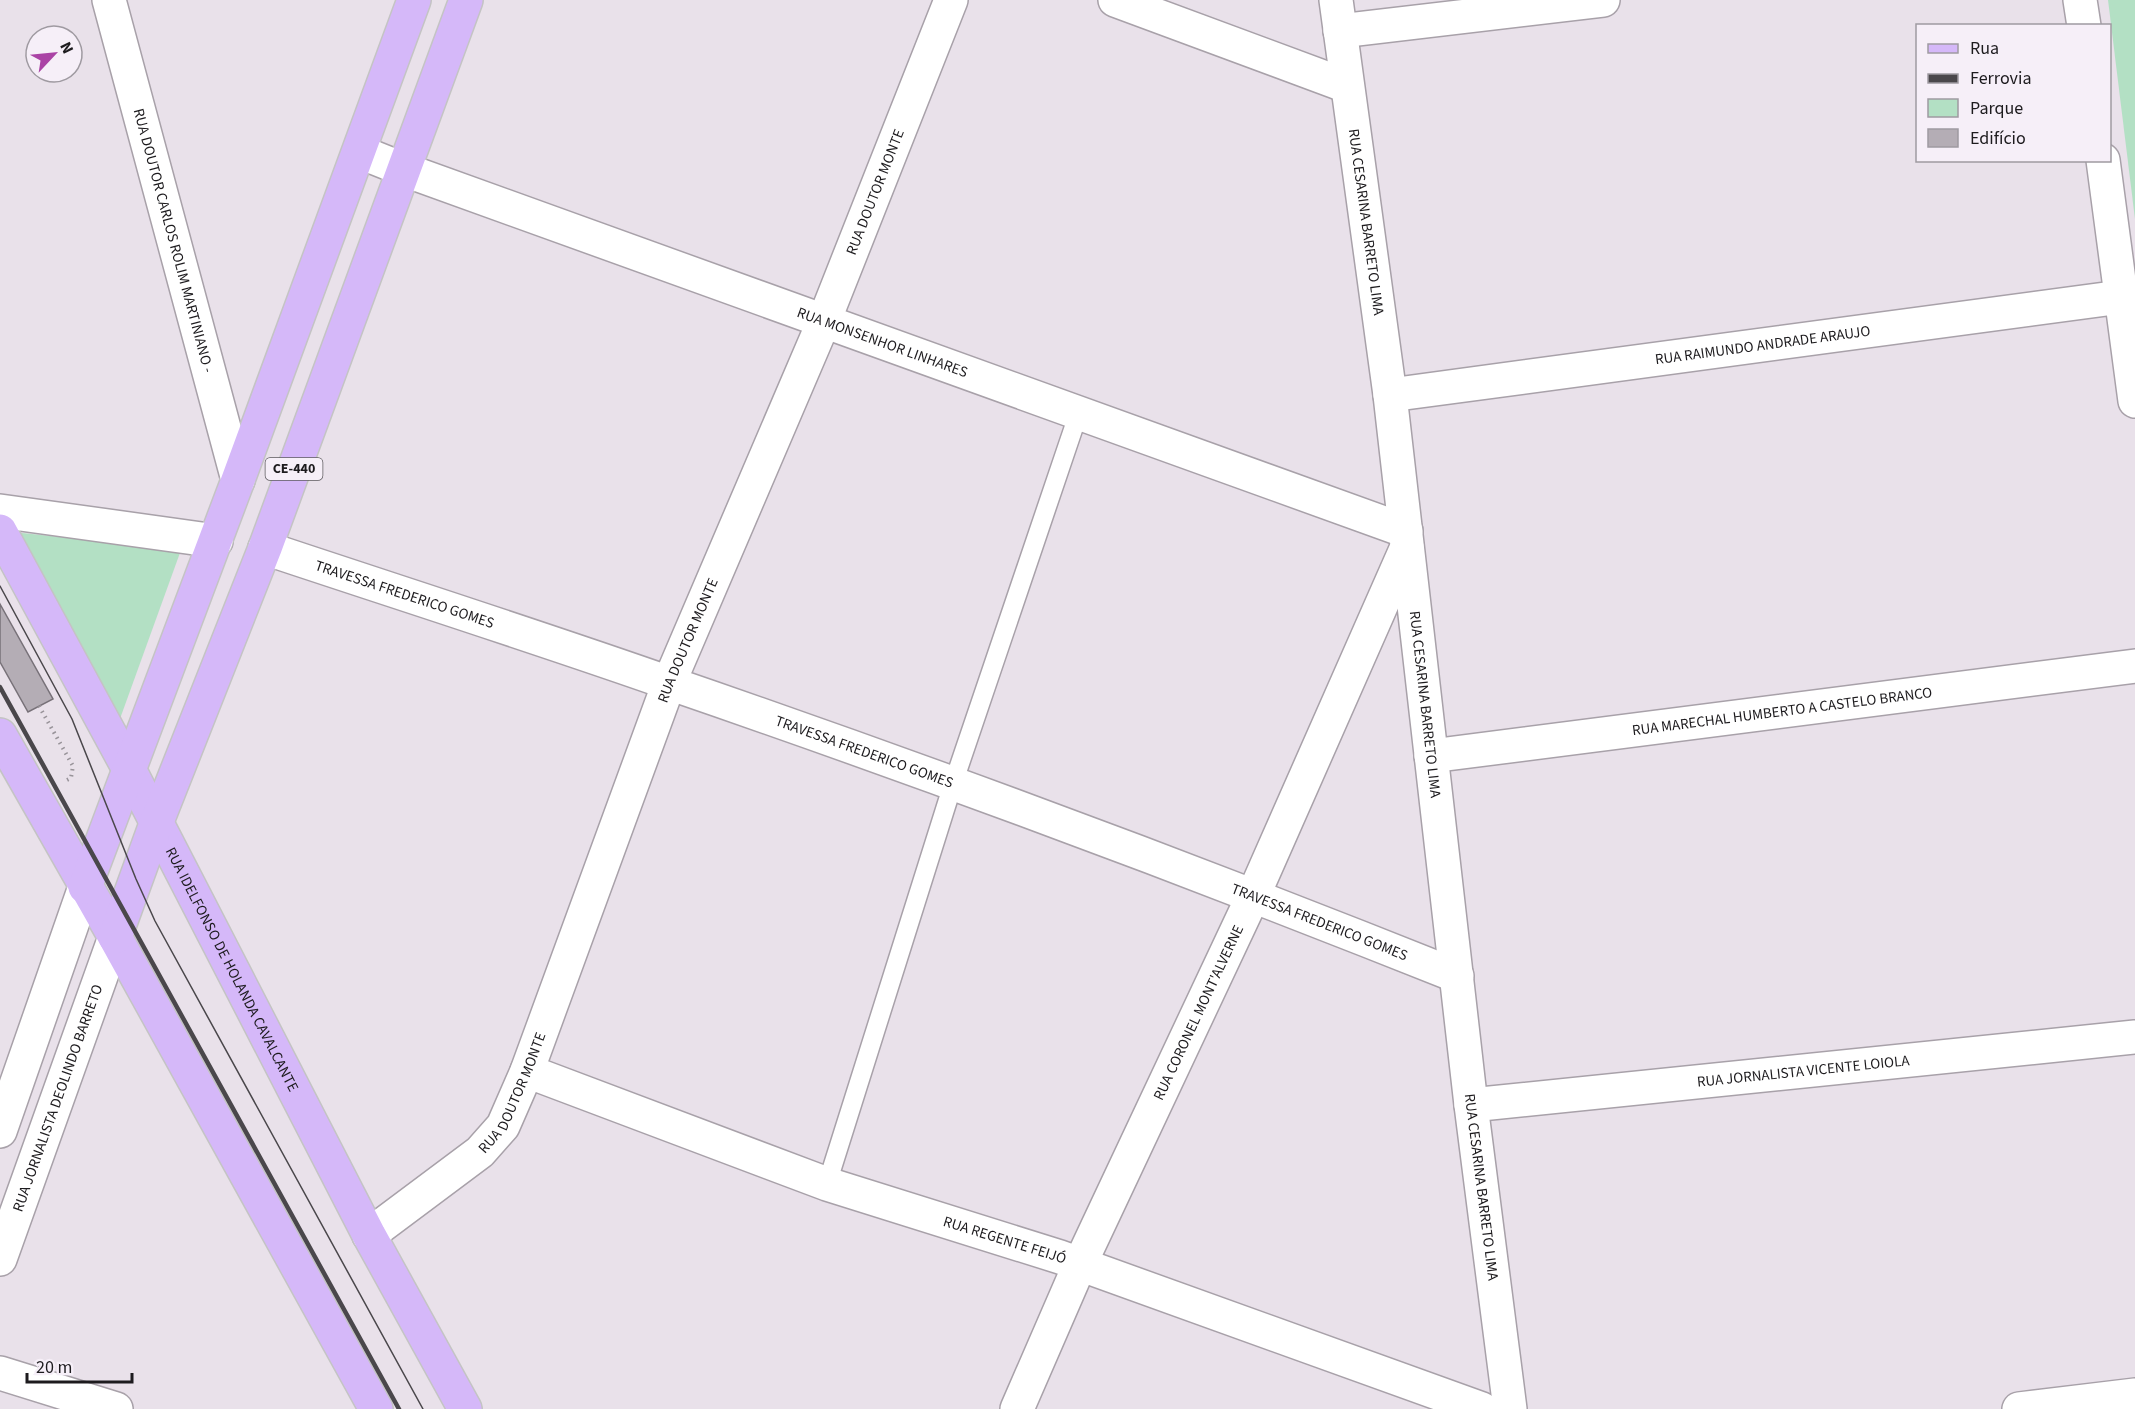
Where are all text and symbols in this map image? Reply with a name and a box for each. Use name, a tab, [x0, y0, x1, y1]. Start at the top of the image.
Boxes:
north arrow	[24, 24, 84, 84]
legend	[1916, 24, 2111, 162]
text: Rua	[1970, 36, 1999, 61]
text: N	[54, 38, 79, 57]
text: Ferrovia	[1970, 66, 2031, 91]
text: Parque	[1970, 96, 2023, 121]
street label: RUA DOUTOR CARLOS ROLIM MARTINIANO -	[128, 106, 219, 375]
street label: RUA DOUTOR MONTE	[841, 126, 909, 258]
text: Edifício	[1970, 126, 2026, 151]
street label: RUA CESARINA BARRETO LIMA	[1343, 127, 1390, 317]
street label: RUA MONSENHOR LINHARES	[794, 302, 971, 383]
street label: RUA RAIMUNDO ANDRADE ARAUJO	[1654, 320, 1872, 370]
road number: CE-440	[266, 458, 322, 480]
street label: TRAVESSA FREDERICO GOMES	[312, 555, 497, 633]
street label: RUA DOUTOR MONTE	[652, 575, 723, 706]
street label: RUA CESARINA BARRETO LIMA	[1404, 610, 1446, 800]
street label: RUA MARECHAL HUMBERTO A CASTELO BRANCO	[1631, 682, 1933, 741]
street label: TRAVESSA FREDERICO GOMES	[772, 710, 956, 793]
street label: RUA IDELFONSO DE HOLANDA CAVALCANTE	[160, 843, 304, 1095]
street label: TRAVESSA FREDERICO GOMES	[1228, 878, 1411, 966]
street label: RUA CORONEL MONT'ALVERNE	[1148, 921, 1249, 1104]
street label: RUA JORNALISTA DEOLINDO BARRETO	[7, 981, 108, 1215]
street label: RUA DOUTOR MONTE	[473, 1029, 551, 1158]
street label: RUA JORNALISTA VICENTE LOIOLA	[1696, 1050, 1911, 1092]
street label: RUA CESARINA BARRETO LIMA	[1459, 1093, 1504, 1283]
street label: RUA REGENTE FEIJÓ	[941, 1211, 1069, 1269]
scale bar	[27, 1346, 132, 1384]
text: 20 m	[36, 1355, 72, 1380]

